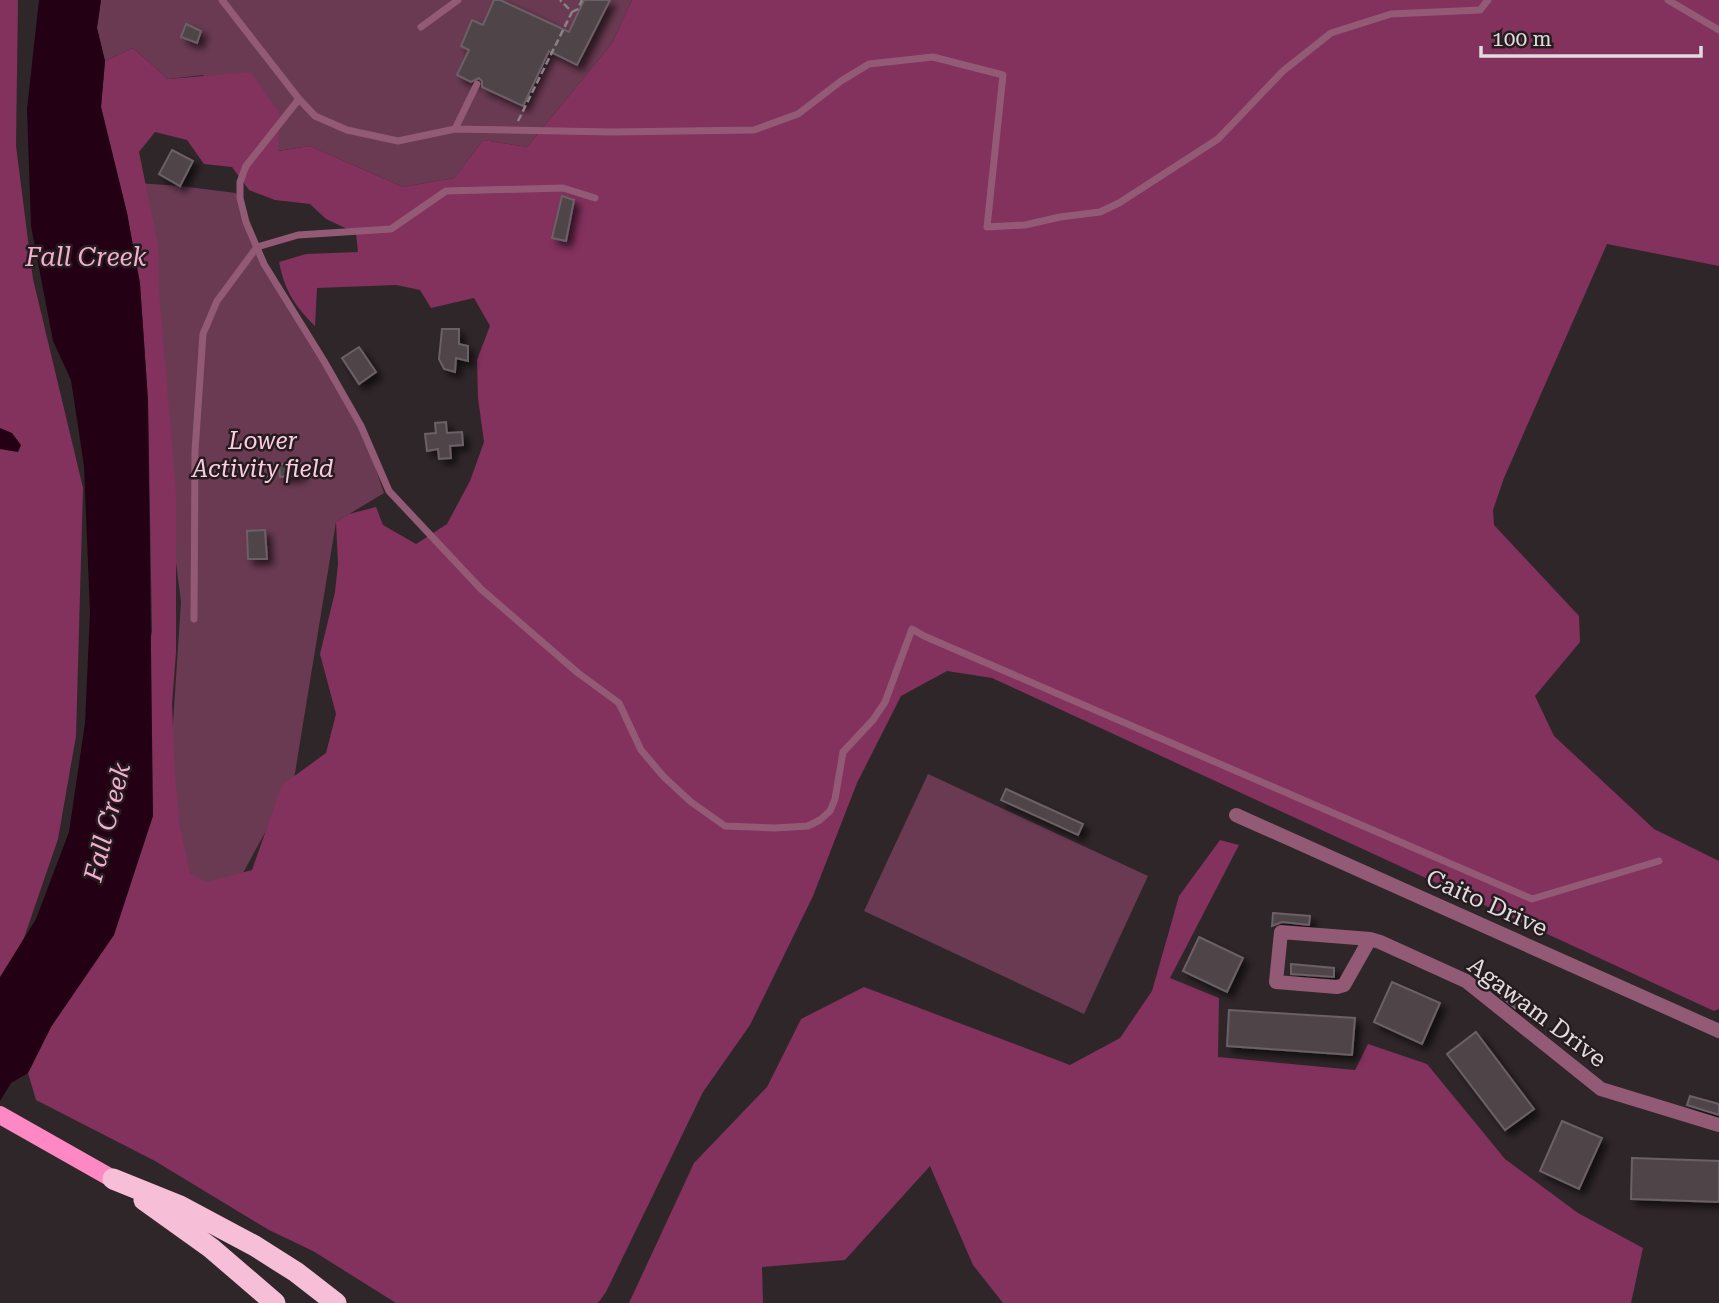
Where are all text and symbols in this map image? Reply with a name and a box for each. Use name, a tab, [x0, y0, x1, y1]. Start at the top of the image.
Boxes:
scale bar	[1481, 14, 1702, 58]
text: 100 m	[1492, 27, 1552, 51]
water label: Fall Creek	[24, 242, 148, 272]
park label: Lower Activity field	[190, 427, 334, 483]
water label: Fall Creek	[78, 759, 136, 886]
street label: Caito Drive	[1422, 864, 1552, 942]
street label: Agawam Drive	[1462, 951, 1612, 1073]

